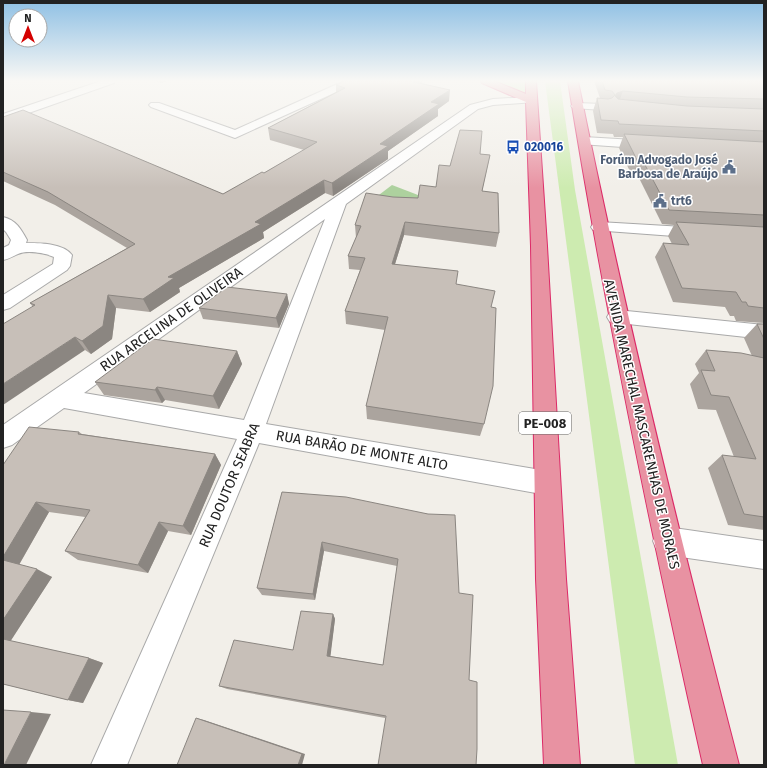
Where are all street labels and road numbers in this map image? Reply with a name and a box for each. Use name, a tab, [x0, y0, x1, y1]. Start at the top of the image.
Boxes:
street label: RUA ARCELINA DE OLIVEIRA	[97, 264, 246, 375]
street label: AVENIDA MARECHAL MASCARENHAS DE MORAES	[600, 277, 683, 571]
road number: PE-008	[519, 412, 571, 434]
street label: RUA DOUTOR SEABRA	[195, 420, 263, 550]
street label: RUA BARÃO DE MONTE ALTO	[275, 427, 449, 474]

